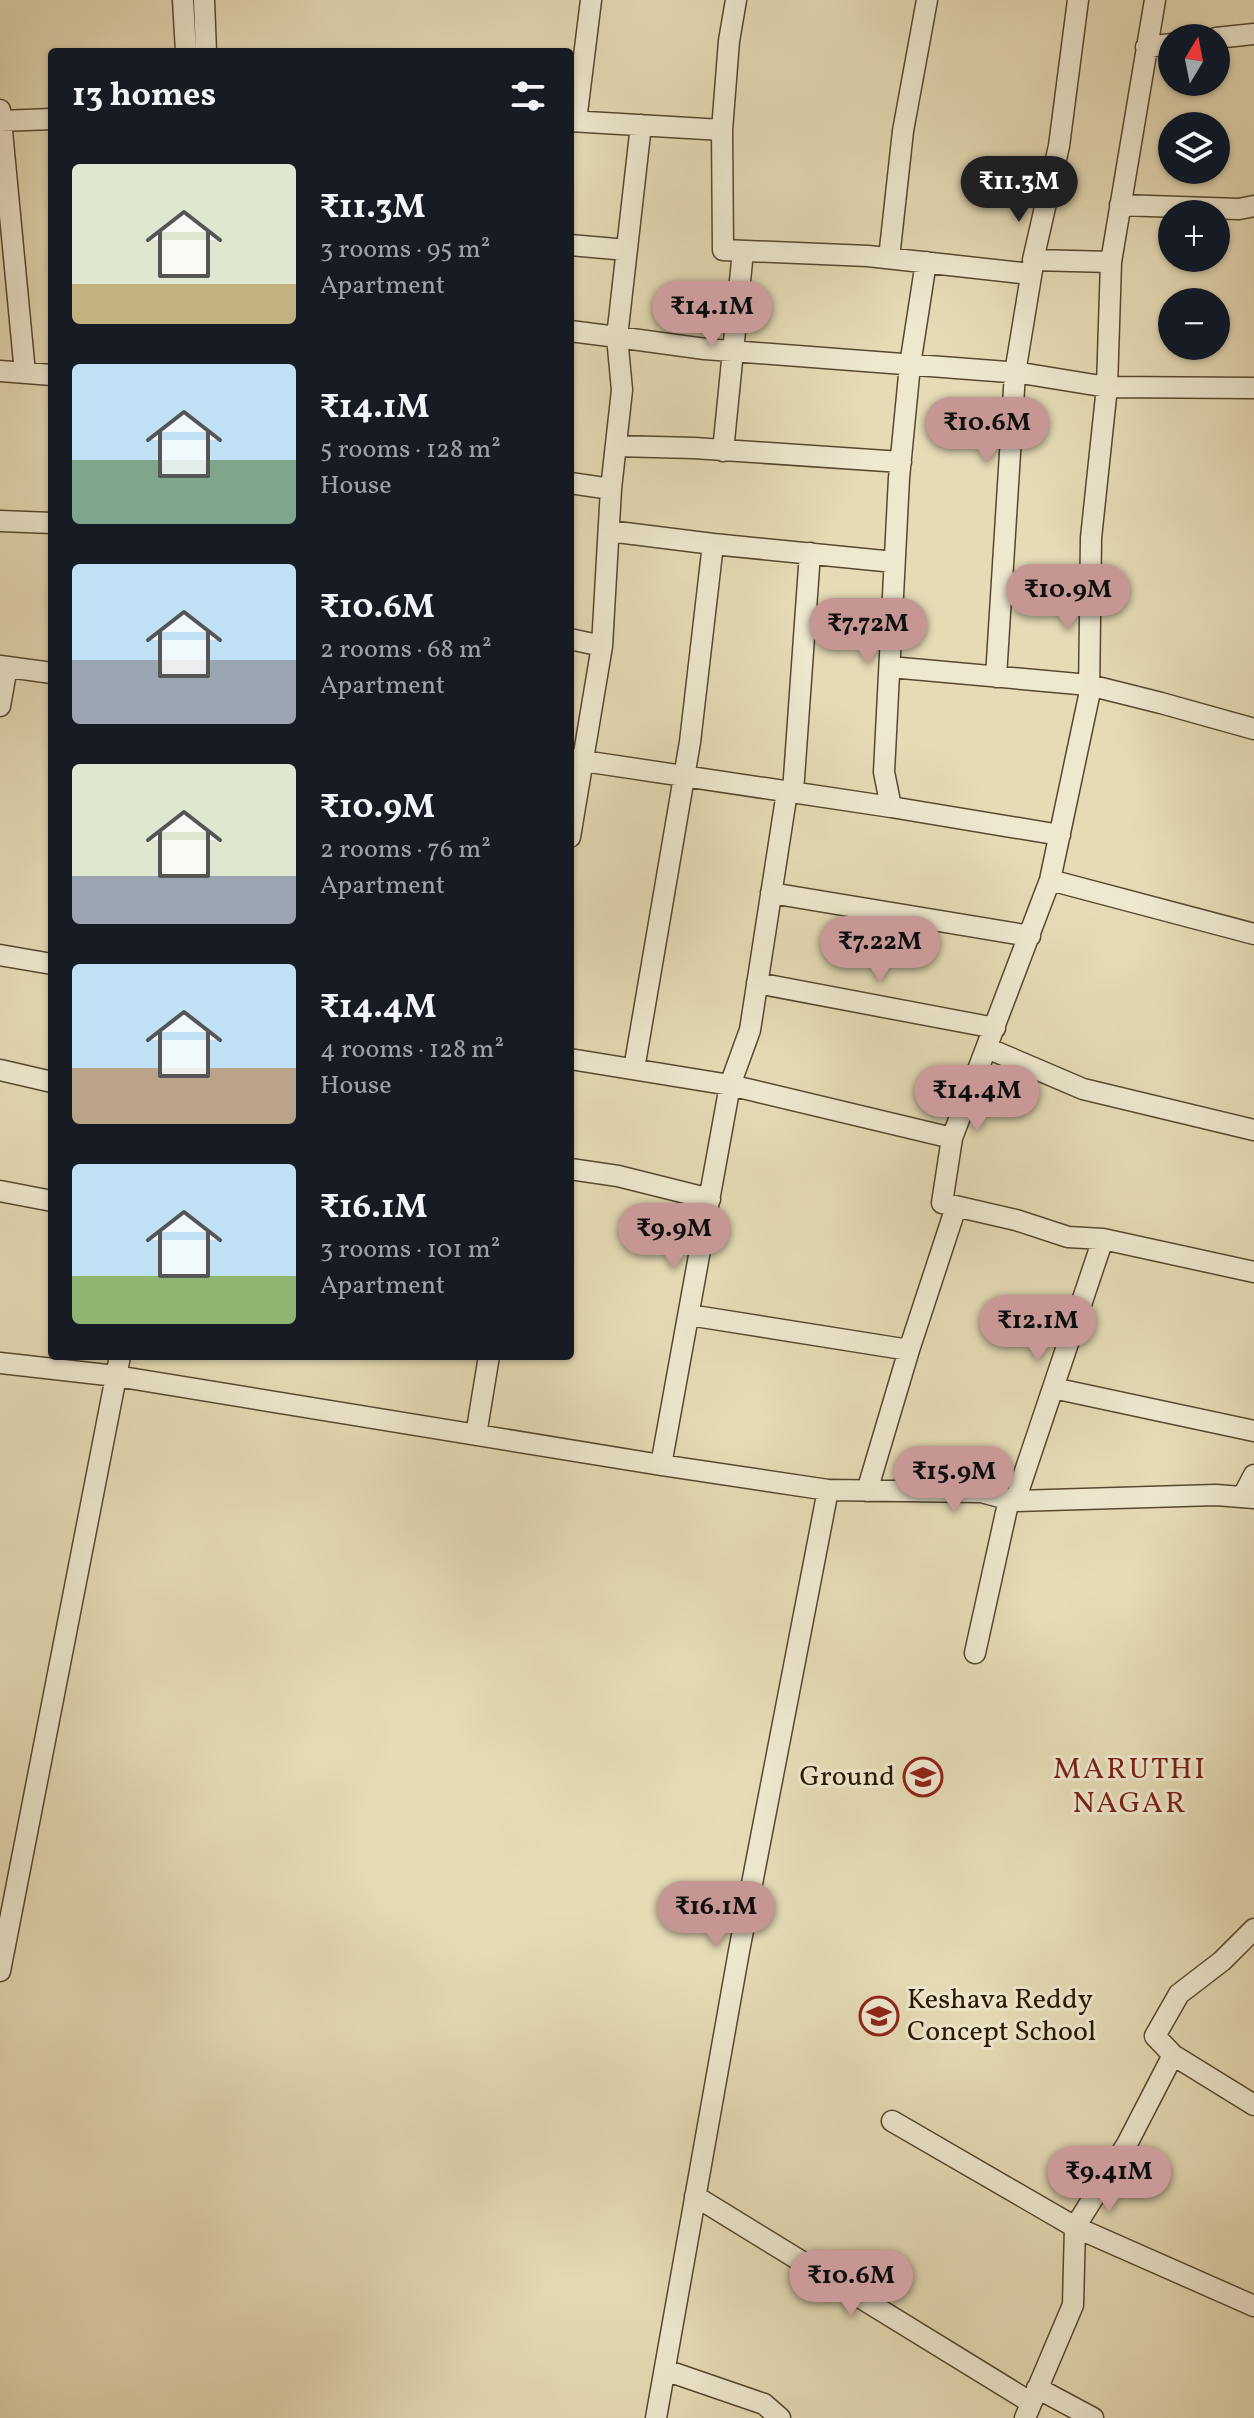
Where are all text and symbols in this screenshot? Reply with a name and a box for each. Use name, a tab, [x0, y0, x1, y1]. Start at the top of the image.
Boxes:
north arrow	[1158, 24, 1230, 96]
map controls	[1158, 24, 1230, 360]
text: 13 homes	[72, 73, 216, 120]
icon: filters	[506, 74, 550, 118]
button: layers	[1158, 112, 1230, 184]
pin: ₹11.3M	[954, 156, 1084, 224]
text: ₹11.3M	[979, 164, 1059, 200]
text: ₹11.3M	[320, 185, 425, 232]
icon: home	[136, 196, 232, 292]
button: +	[1158, 200, 1230, 272]
text: 3 rooms · 95 m²	[320, 232, 490, 268]
text: Apartment	[320, 268, 445, 304]
pin: ₹14.1M	[647, 281, 777, 349]
button: −	[1158, 288, 1230, 360]
text: ₹14.1M	[670, 289, 754, 325]
text: ₹14.1M	[320, 385, 429, 432]
icon: home	[136, 396, 232, 492]
pin: ₹10.6M	[922, 397, 1052, 465]
text: ₹10.6M	[943, 405, 1031, 441]
text: 5 rooms · 128 m²	[320, 432, 501, 468]
text: House	[320, 468, 392, 504]
pin: ₹10.9M	[1003, 564, 1133, 632]
text: ₹10.9M	[1024, 572, 1112, 608]
text: ₹10.6M	[320, 585, 435, 632]
icon: home	[136, 596, 232, 692]
pin: ₹7.72M	[803, 598, 933, 666]
text: ₹7.72M	[827, 606, 909, 642]
text: 2 rooms · 68 m²	[320, 632, 492, 668]
text: Apartment	[320, 668, 445, 704]
text: ₹10.9M	[320, 785, 435, 832]
icon: home	[136, 796, 232, 892]
text: 2 rooms · 76 m²	[320, 832, 491, 868]
text: Apartment	[320, 868, 445, 904]
pin: ₹7.22M	[815, 916, 945, 984]
text: ₹7.22M	[838, 924, 922, 960]
text: ₹14.4M	[320, 985, 436, 1032]
icon: home	[136, 996, 232, 1092]
text: 4 rooms · 128 m²	[320, 1032, 504, 1068]
pin: ₹14.4M	[912, 1065, 1042, 1133]
text: House	[320, 1068, 392, 1104]
text: ₹14.4M	[933, 1073, 1021, 1109]
text: ₹16.1M	[320, 1185, 427, 1232]
icon: home	[136, 1196, 232, 1292]
pin: ₹9.9M	[618, 1203, 730, 1271]
text: ₹9.9M	[636, 1211, 712, 1247]
text: 3 rooms · 101 m²	[320, 1232, 500, 1268]
text: Apartment	[320, 1268, 445, 1304]
pin: ₹12.1M	[973, 1295, 1103, 1363]
text: ₹12.1M	[997, 1303, 1079, 1339]
pin: ₹15.9M	[889, 1446, 1019, 1514]
text: ₹15.9M	[912, 1454, 996, 1490]
district label: MARUTHI NAGAR	[1053, 1749, 1207, 1825]
school or university icon: Ground	[902, 1756, 944, 1798]
place label: Ground	[800, 1758, 895, 1797]
pin: ₹16.1M	[651, 1881, 781, 1949]
text: ₹16.1M	[675, 1889, 757, 1925]
place label: Keshava Reddy Concept School	[907, 1981, 1096, 2052]
school or university icon: Keshava Reddy Concept School	[858, 1995, 900, 2037]
pin: ₹9.41M	[1044, 2146, 1174, 2214]
text: ₹9.41M	[1065, 2154, 1153, 2190]
pin: ₹10.6M	[786, 2250, 916, 2318]
text: ₹10.6M	[807, 2258, 895, 2294]

